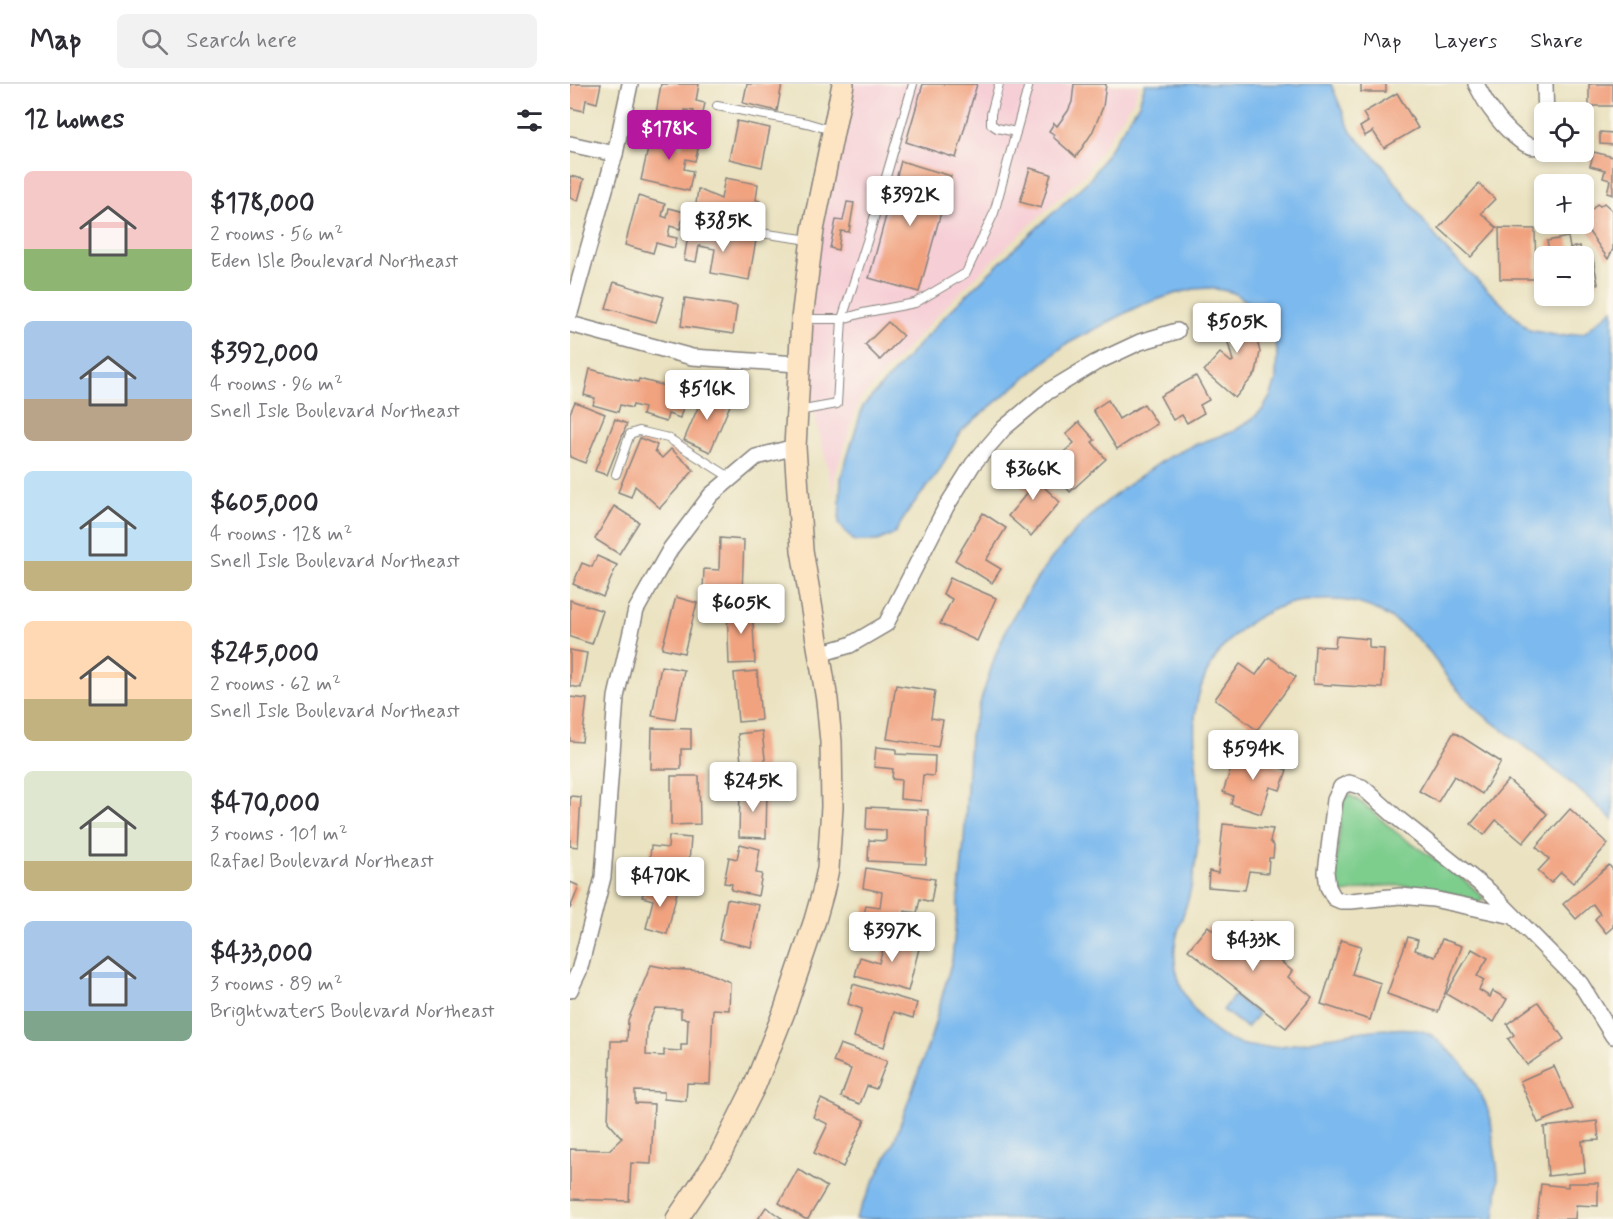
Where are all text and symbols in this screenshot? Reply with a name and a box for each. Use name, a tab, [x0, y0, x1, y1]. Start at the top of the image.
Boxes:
search box	[117, 14, 537, 68]
text: Map	[30, 23, 81, 60]
icon: search	[138, 25, 171, 58]
text: Search here	[186, 27, 297, 55]
text: Map	[1363, 27, 1401, 55]
text: Layers	[1434, 27, 1497, 55]
text: Share	[1530, 27, 1583, 55]
map controls	[1534, 102, 1594, 306]
button: locate	[1534, 102, 1594, 162]
text: 12 homes	[24, 103, 124, 137]
icon: filters	[513, 104, 546, 137]
pin: $178K	[627, 110, 711, 161]
text: $178K	[641, 116, 697, 143]
button: +	[1534, 174, 1594, 234]
pin: $392K	[868, 176, 952, 227]
text: $392K	[881, 182, 939, 209]
text: $178,000	[210, 187, 315, 221]
icon: home	[72, 195, 144, 267]
pin: $385K	[681, 202, 765, 253]
text: $385K	[695, 208, 752, 235]
text: 2 rooms · 56 m²	[210, 221, 343, 248]
button: −	[1534, 246, 1594, 306]
text: Eden Isle Boulevard Northeast	[210, 248, 458, 275]
pin: $505K	[1195, 303, 1279, 354]
text: $505K	[1207, 309, 1267, 336]
text: $392,000	[210, 337, 319, 371]
icon: home	[72, 345, 144, 417]
pin: $516K	[665, 370, 749, 421]
text: 4 rooms · 96 m²	[210, 371, 343, 398]
text: $516K	[679, 376, 735, 403]
text: Snell Isle Boulevard Northeast	[210, 398, 460, 425]
pin: $366K	[991, 450, 1075, 501]
text: $366K	[1005, 456, 1061, 483]
text: $605,000	[210, 487, 319, 521]
icon: home	[72, 495, 144, 567]
text: 4 rooms · 128 m²	[210, 521, 352, 548]
text: Snell Isle Boulevard Northeast	[210, 548, 460, 575]
pin: $605K	[699, 584, 783, 635]
text: $605K	[712, 590, 770, 617]
text: $245,000	[210, 637, 319, 671]
icon: home	[72, 645, 144, 717]
text: 2 rooms · 62 m²	[210, 671, 341, 698]
text: Snell Isle Boulevard Northeast	[210, 698, 460, 725]
pin: $594K	[1211, 730, 1295, 781]
text: $594K	[1222, 736, 1284, 763]
pin: $245K	[711, 762, 795, 813]
text: $245K	[724, 768, 782, 795]
text: $470,000	[210, 787, 320, 821]
icon: home	[72, 795, 144, 867]
text: 3 rooms · 101 m²	[210, 821, 348, 848]
text: Rafael Boulevard Northeast	[210, 848, 434, 875]
pin: $470K	[618, 857, 702, 908]
text: $470K	[630, 863, 690, 890]
pin: $397K	[850, 912, 934, 963]
text: $397K	[863, 918, 921, 945]
pin: $433K	[1211, 921, 1295, 972]
text: $433K	[1226, 927, 1280, 954]
text: $433,000	[210, 937, 313, 971]
icon: home	[72, 945, 144, 1017]
text: 3 rooms · 89 m²	[210, 971, 343, 998]
text: Brightwaters Boulevard Northeast	[210, 998, 495, 1025]

